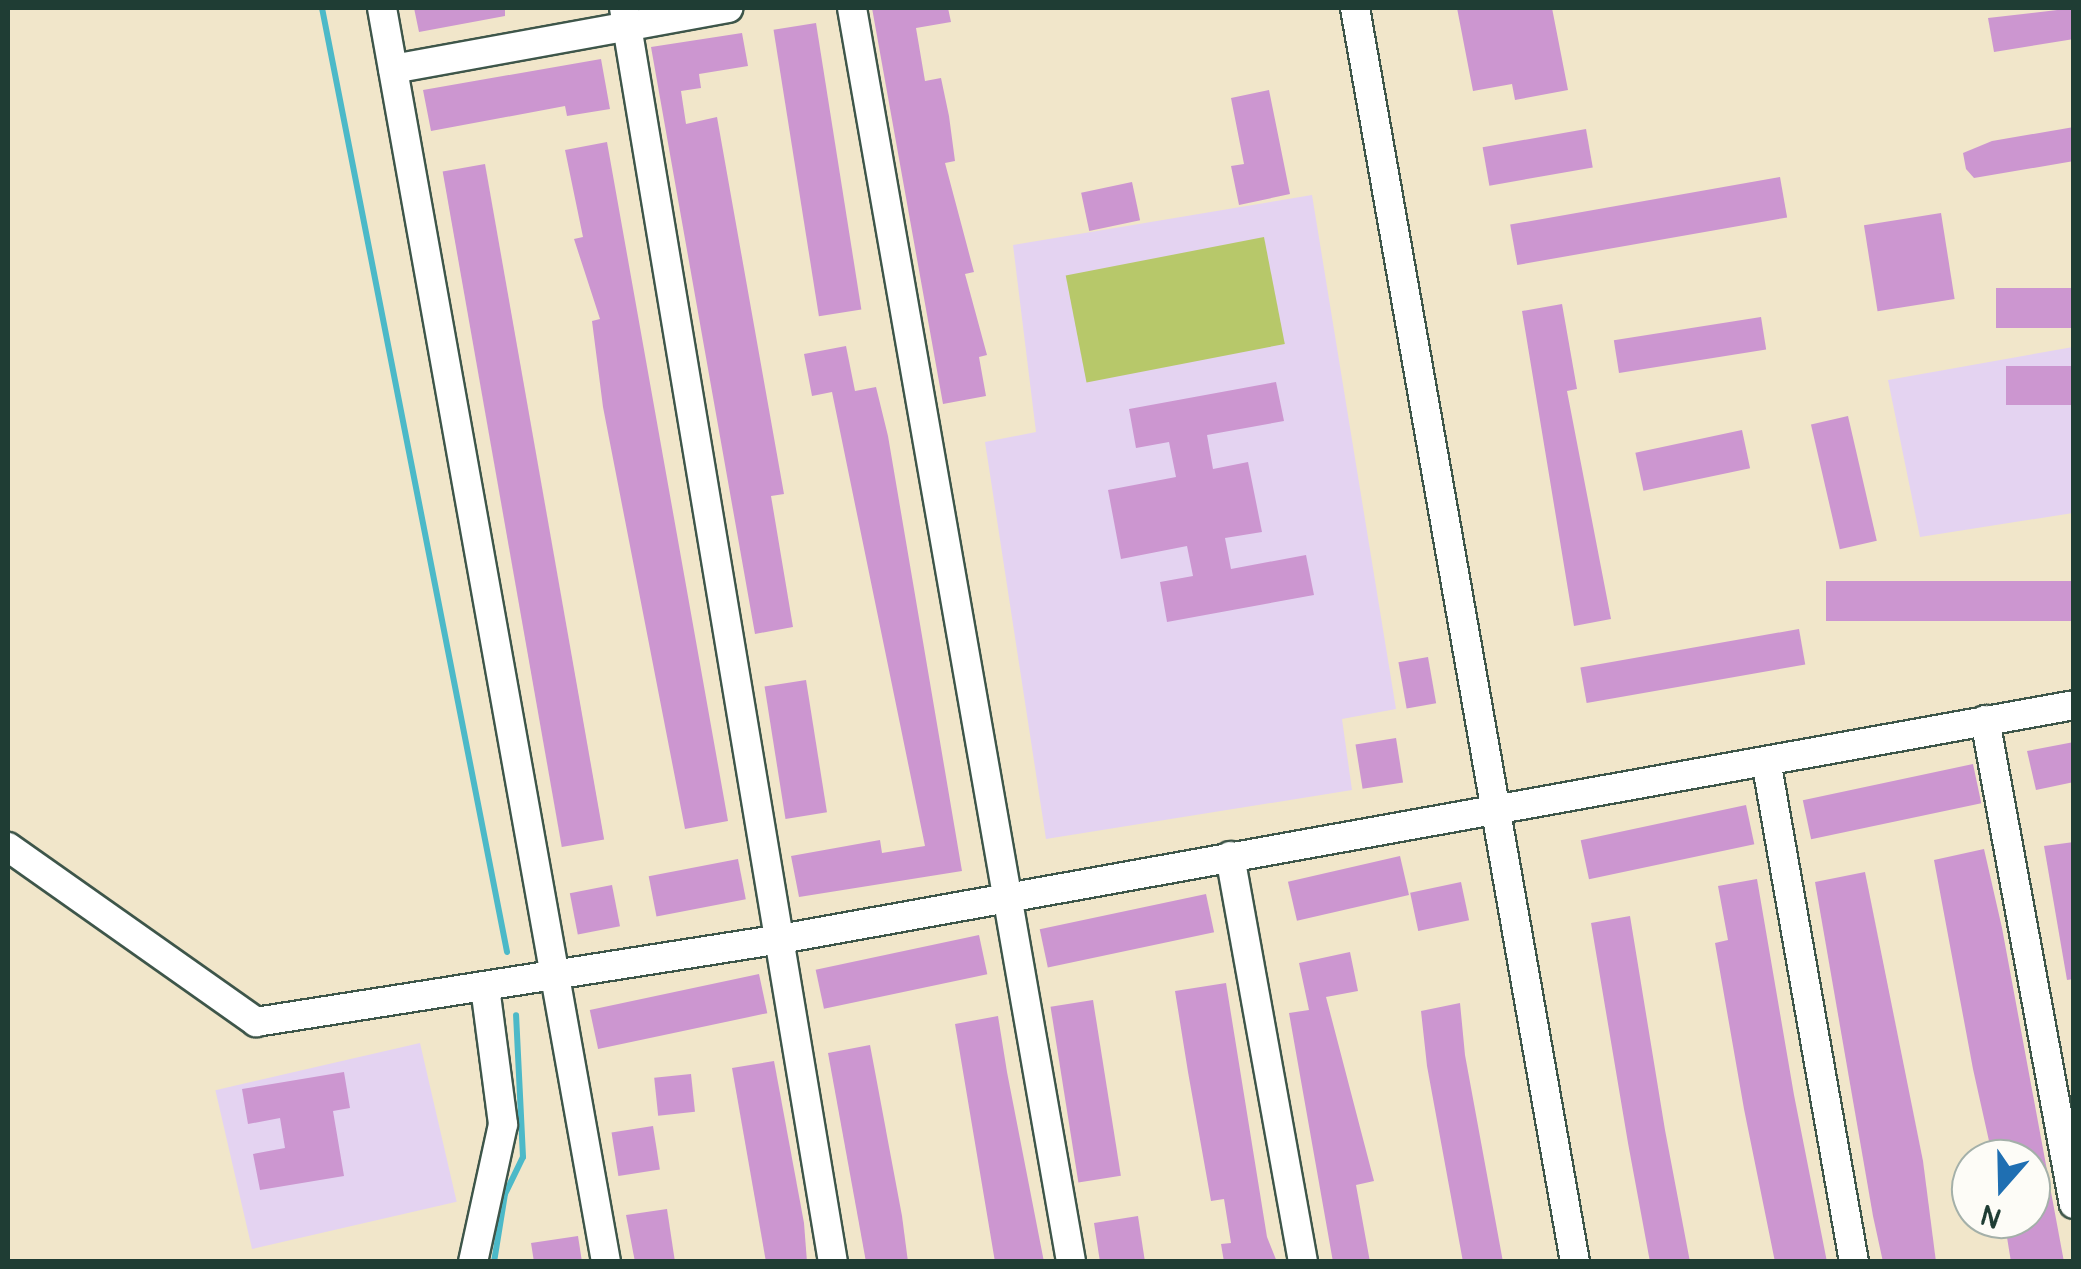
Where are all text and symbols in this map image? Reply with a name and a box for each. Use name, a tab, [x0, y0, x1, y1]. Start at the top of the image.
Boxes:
north arrow	[1951, 1139, 2051, 1239]
text: N	[1976, 1196, 2006, 1235]

